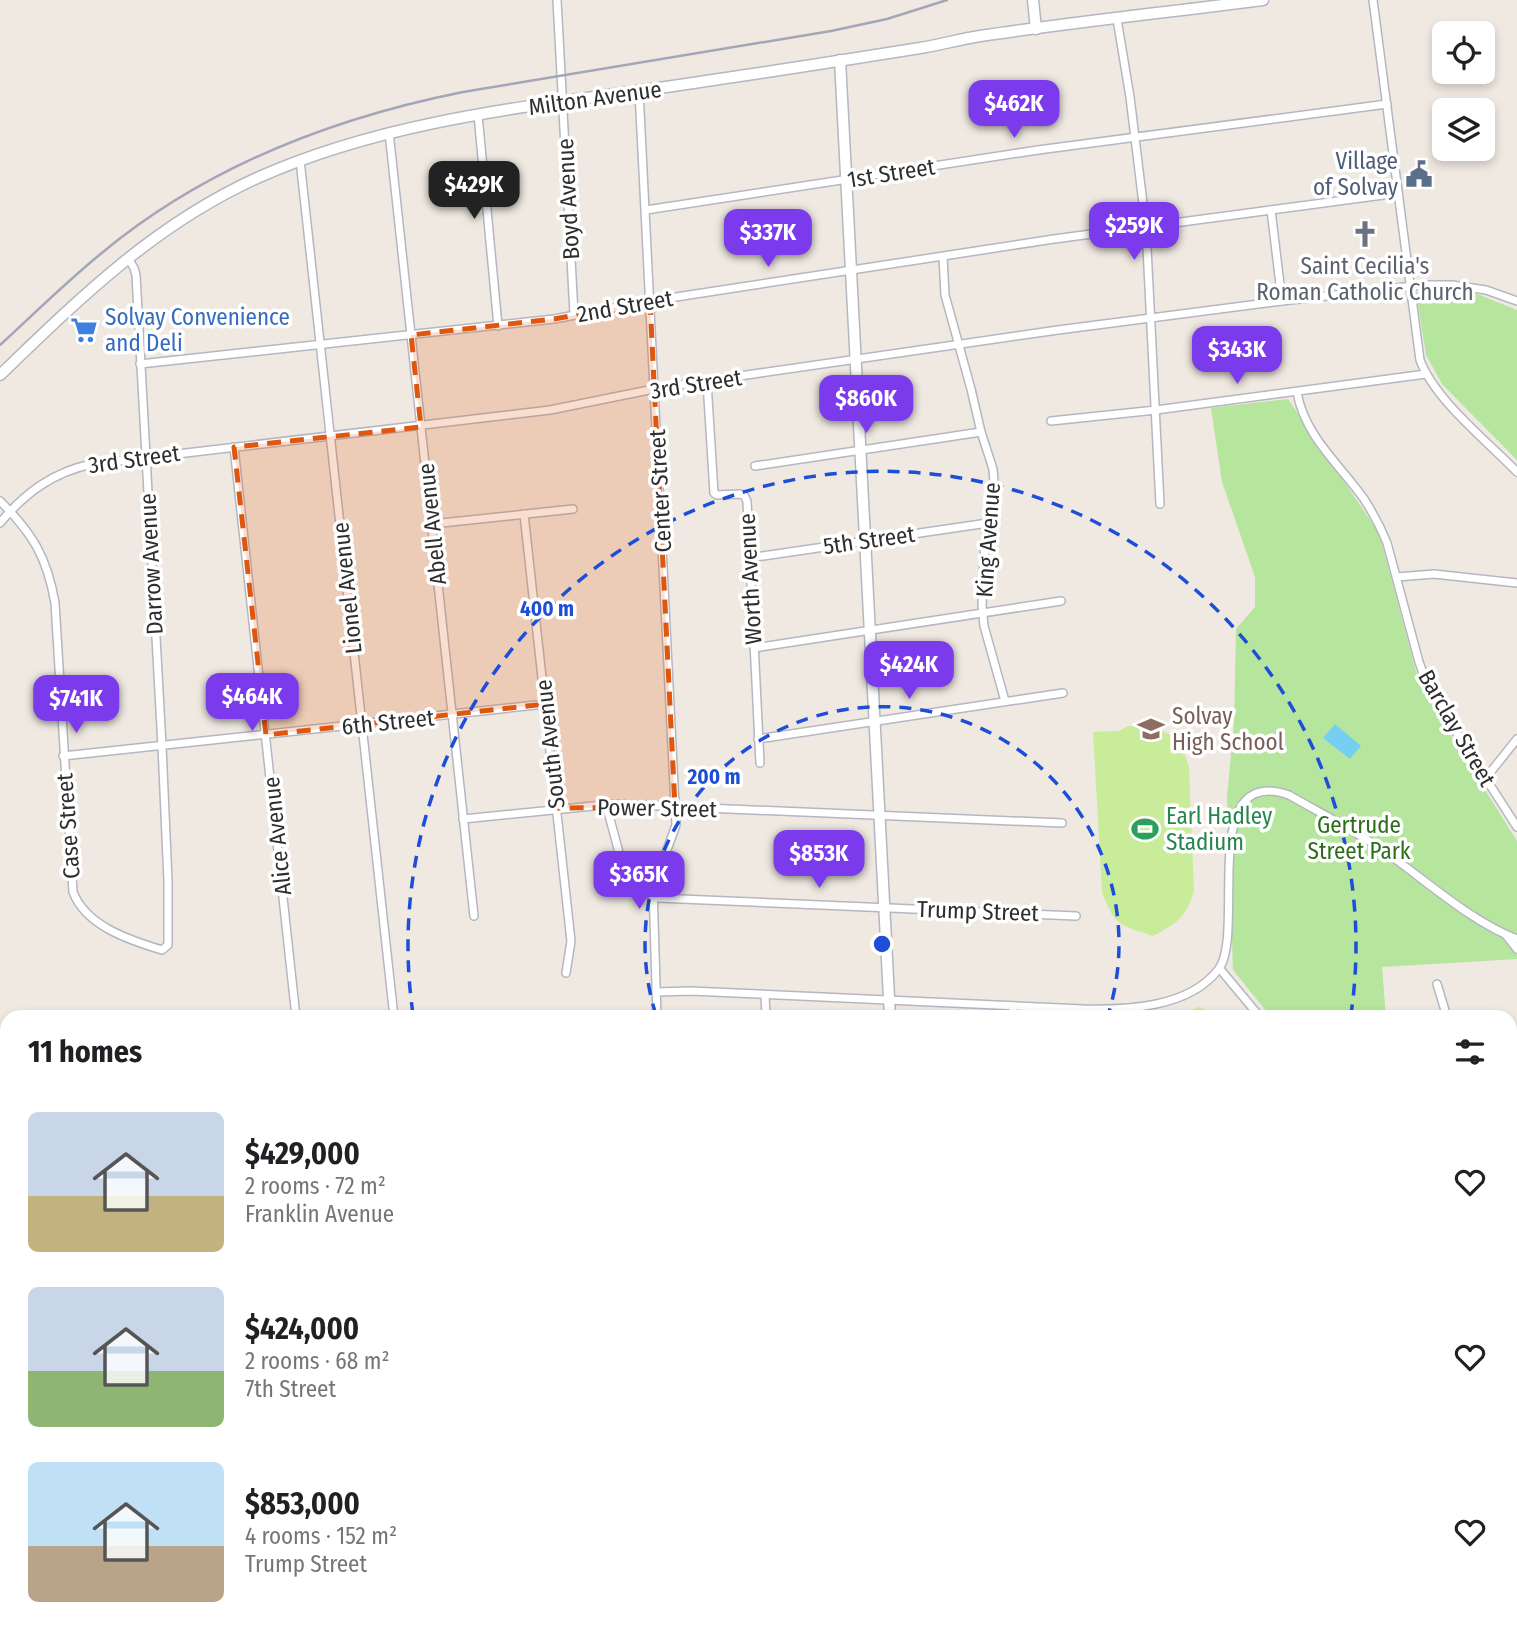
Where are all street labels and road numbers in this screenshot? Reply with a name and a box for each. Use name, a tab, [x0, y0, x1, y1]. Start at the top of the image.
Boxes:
street label: Milton Avenue	[527, 75, 663, 121]
street label: Boyd Avenue	[551, 138, 585, 260]
street label: 1st Street	[845, 152, 937, 194]
street label: 2nd Street	[575, 284, 675, 328]
street label: 3rd Street	[648, 363, 744, 405]
street label: Center Street	[643, 428, 677, 553]
street label: 3rd Street	[86, 439, 182, 479]
street label: Abell Avenue	[412, 462, 452, 586]
street label: King Avenue	[970, 481, 1006, 599]
street label: Darrow Avenue	[133, 493, 169, 635]
street label: Worth Avenue	[733, 513, 767, 645]
street label: 5th Street	[821, 520, 917, 560]
street label: Lionel Avenue	[326, 521, 368, 655]
street label: Barclay Street	[1412, 665, 1502, 792]
street label: South Avenue	[529, 678, 571, 810]
street label: 6th Street	[340, 703, 436, 741]
street label: Case Street	[50, 772, 86, 880]
street label: Alice Avenue	[257, 775, 297, 897]
street label: Power Street	[597, 793, 718, 823]
street label: Trump Street	[917, 895, 1040, 927]

